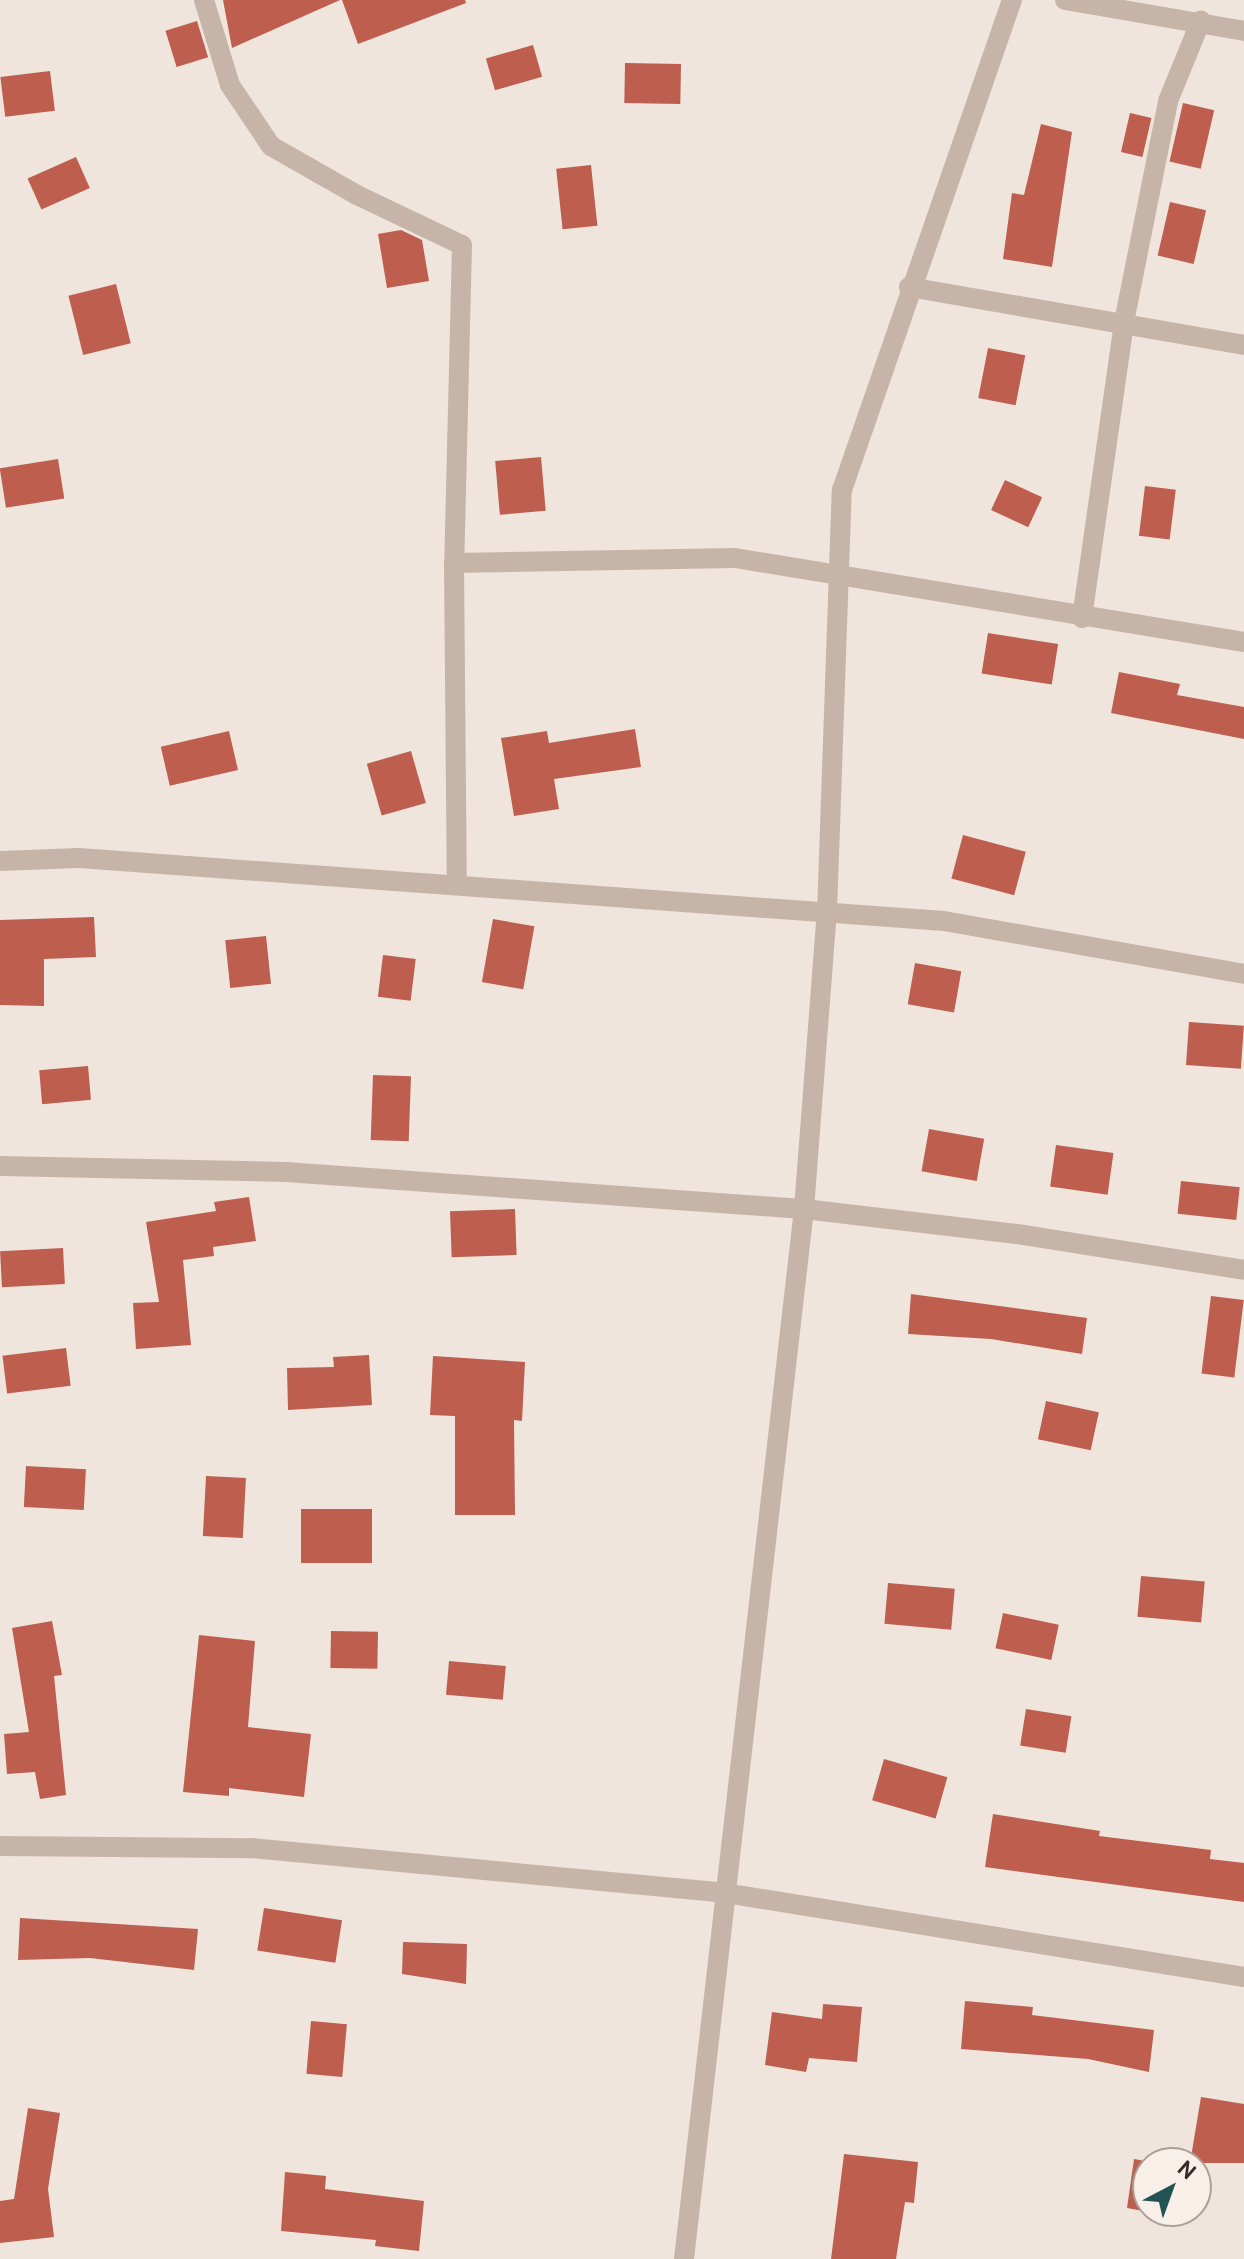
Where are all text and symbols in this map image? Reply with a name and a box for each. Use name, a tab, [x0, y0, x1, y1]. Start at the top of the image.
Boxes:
north arrow	[1132, 2147, 1212, 2227]
text: N	[1172, 2155, 1201, 2185]

